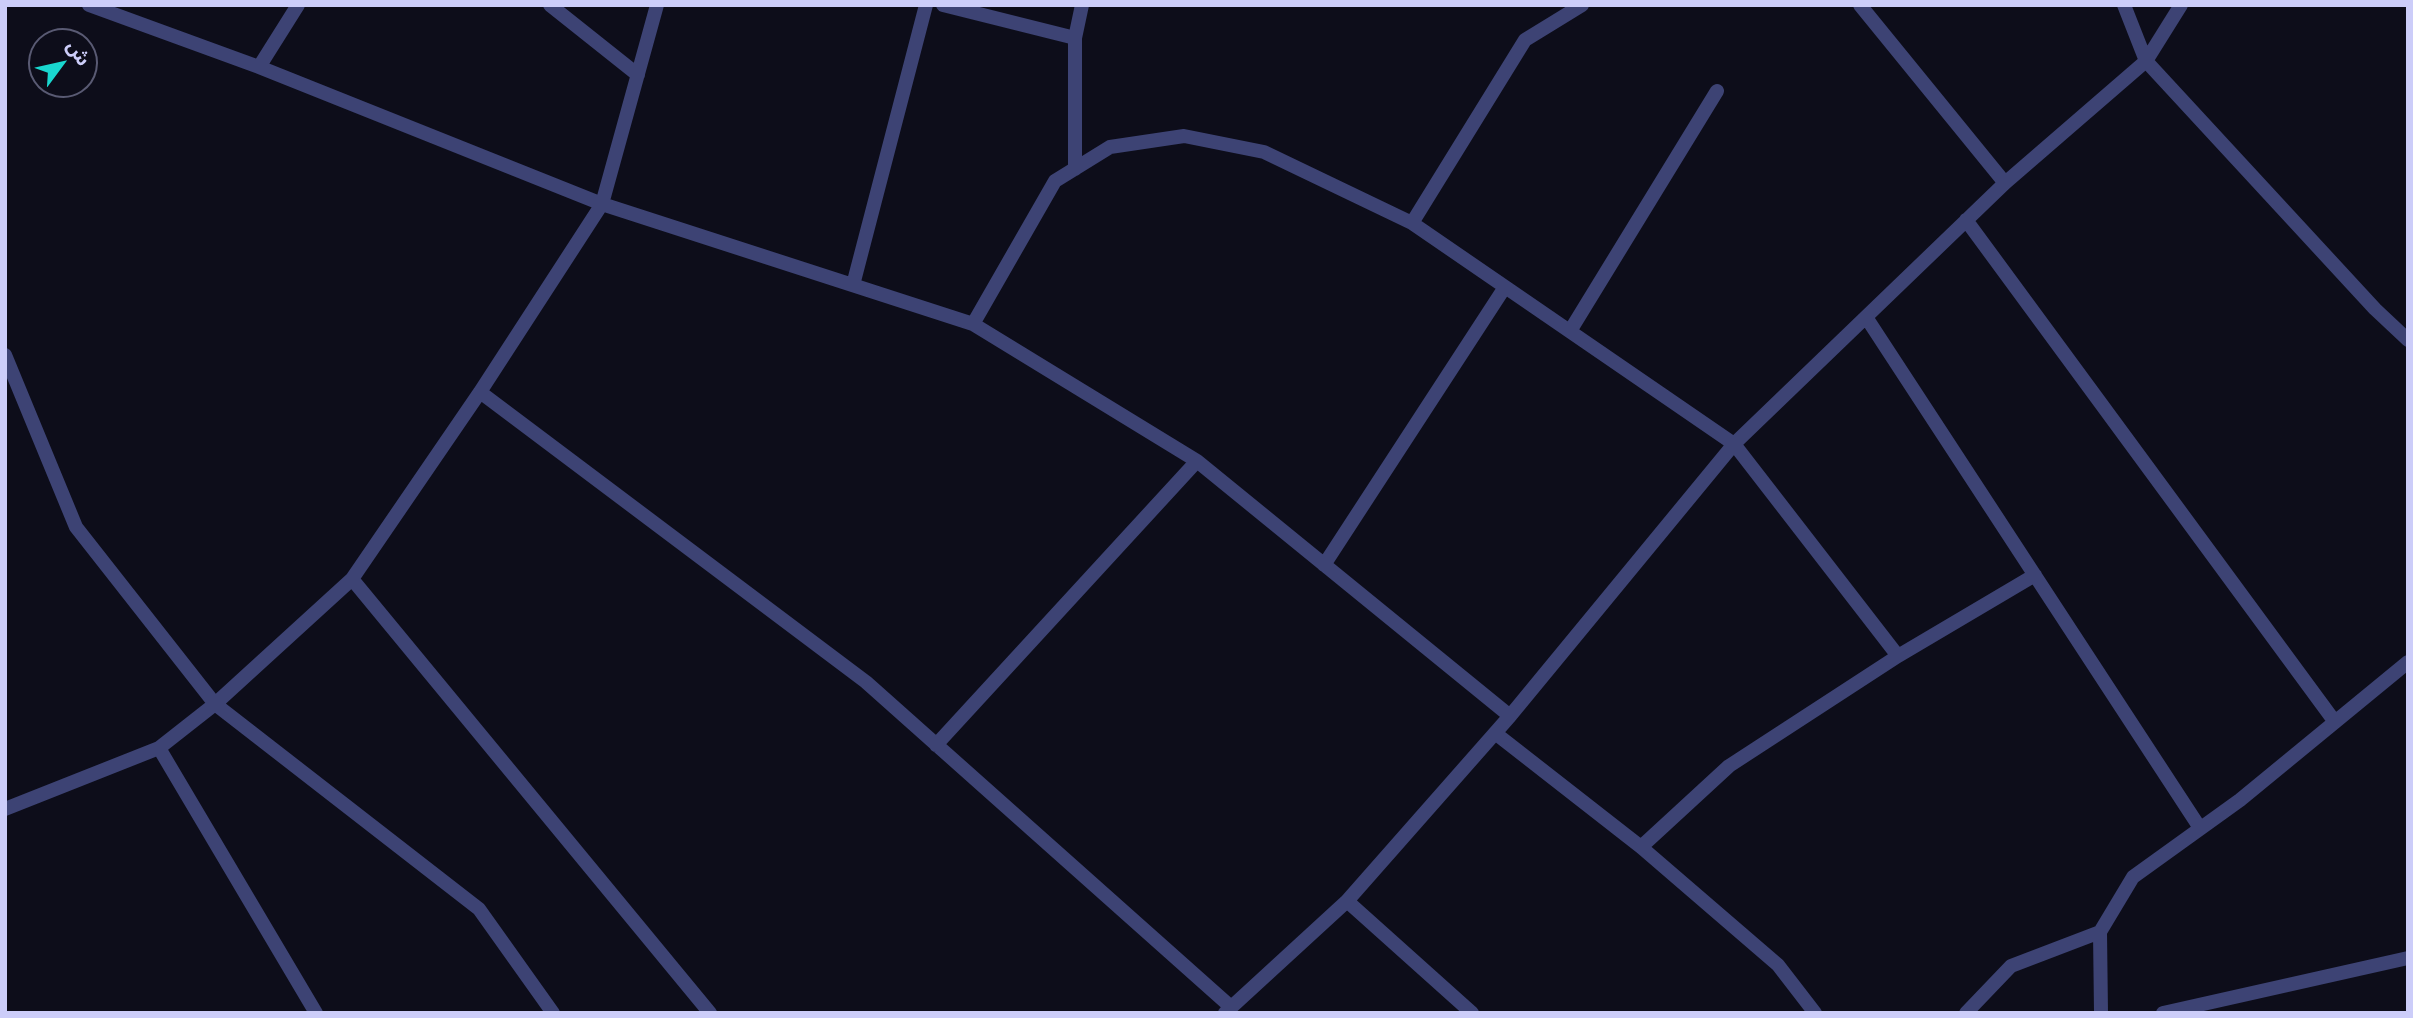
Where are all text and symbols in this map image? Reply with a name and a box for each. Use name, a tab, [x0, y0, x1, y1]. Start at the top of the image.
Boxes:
north arrow	[28, 28, 98, 98]
text: ش	[62, 35, 96, 70]

